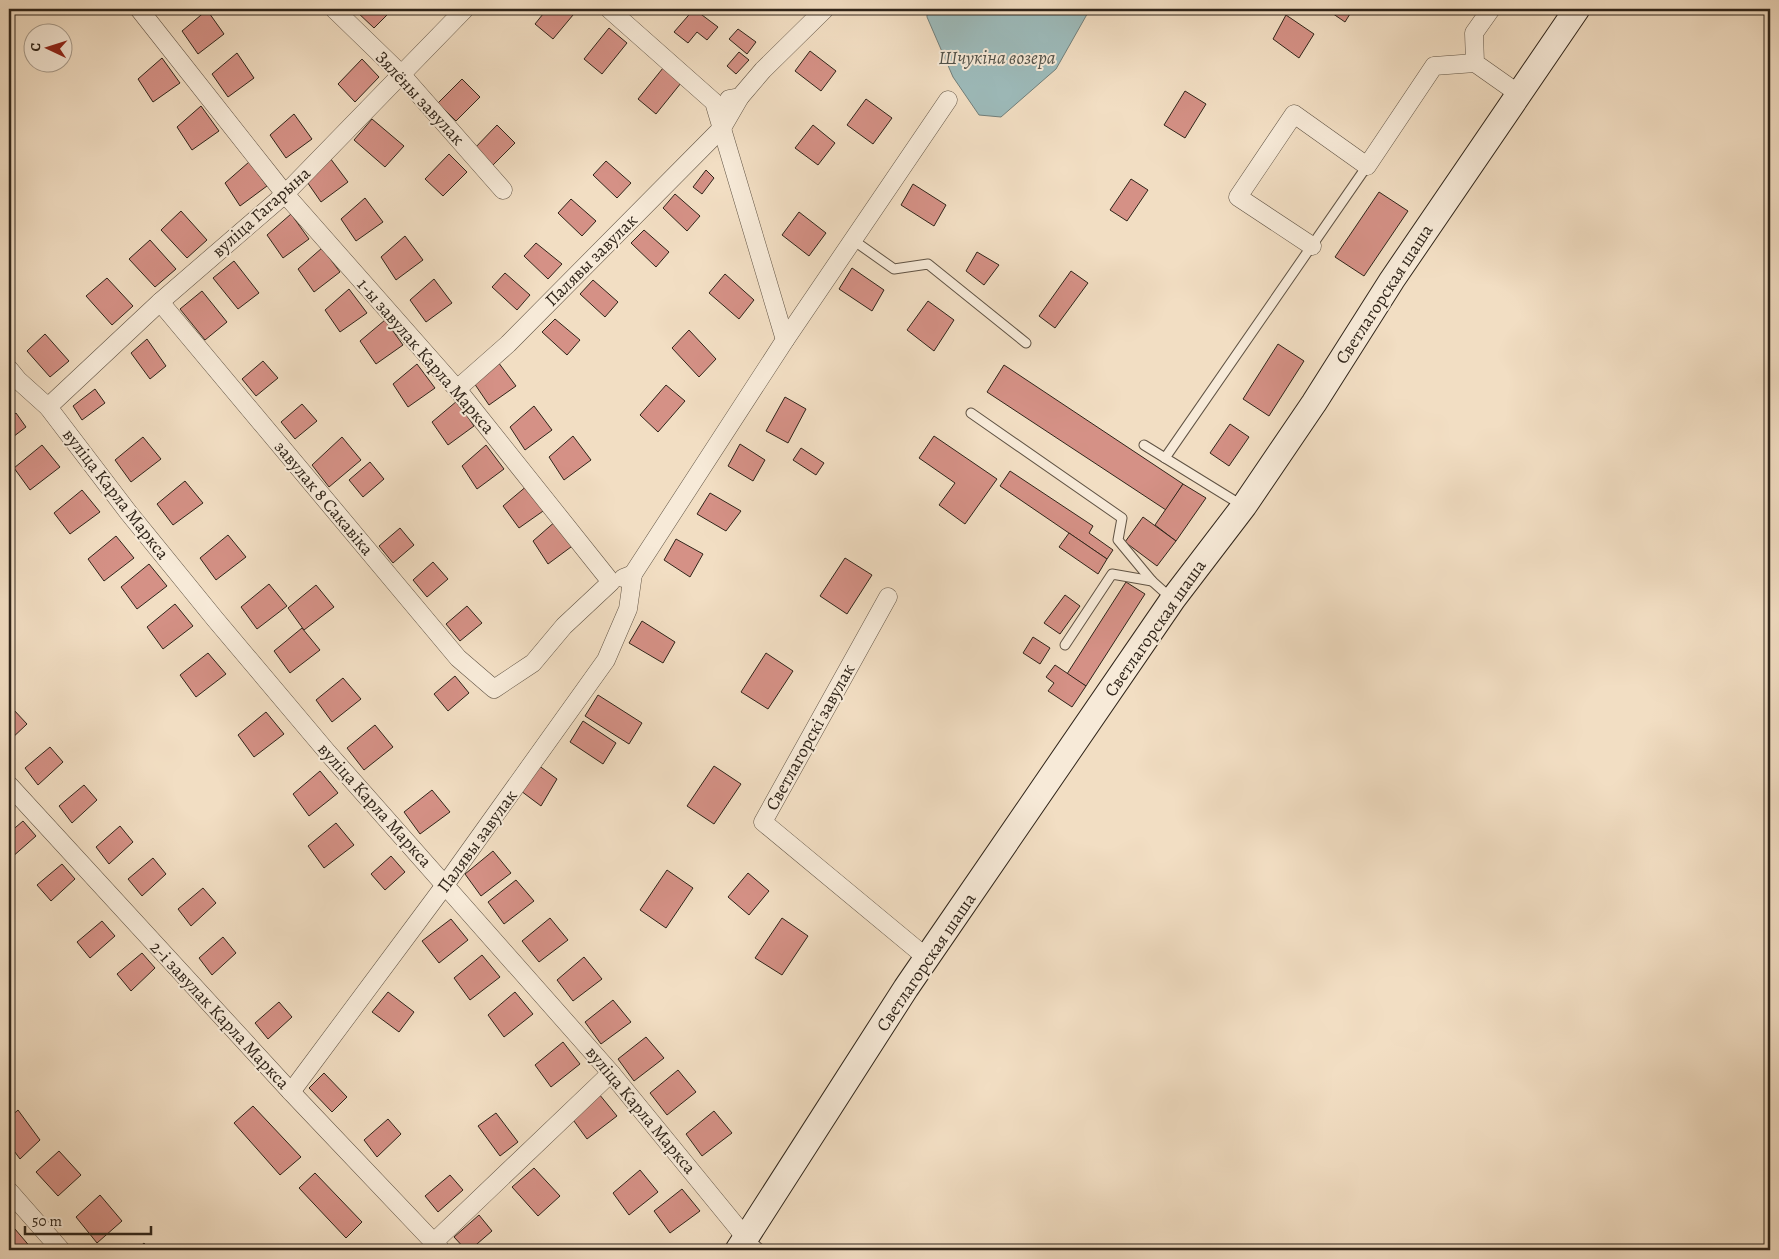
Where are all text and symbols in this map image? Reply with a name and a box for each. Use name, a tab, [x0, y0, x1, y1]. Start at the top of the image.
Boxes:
north arrow	[22, 22, 72, 72]
text: С	[26, 42, 45, 52]
water label: Шчукіна возера	[938, 45, 1056, 71]
street label: Зялёны завулак	[370, 46, 470, 150]
street label: вуліца Гагарына	[207, 161, 316, 263]
street label: Палявы завулак	[539, 208, 643, 312]
street label: Светлагорская шаша	[1330, 219, 1439, 369]
street label: 1-ы завулак Карла Маркса	[352, 273, 501, 440]
street label: вуліца Карла Маркса	[57, 423, 175, 565]
street label: завулак 8 Сакавіка	[269, 436, 380, 561]
street label: Светлагорская шаша	[1099, 554, 1212, 701]
street label: Светлагорскі завулак	[760, 659, 860, 815]
street label: вуліца Карла Маркса	[312, 737, 438, 873]
street label: Палявы завулак	[431, 785, 523, 897]
street label: Светлагорская шаша	[871, 887, 982, 1036]
street label: 2-і завулак Карла Маркса	[145, 936, 296, 1095]
street label: вуліца Карла Маркса	[580, 1041, 702, 1180]
scale bar	[25, 1204, 151, 1236]
text: 50 m	[32, 1211, 62, 1231]

